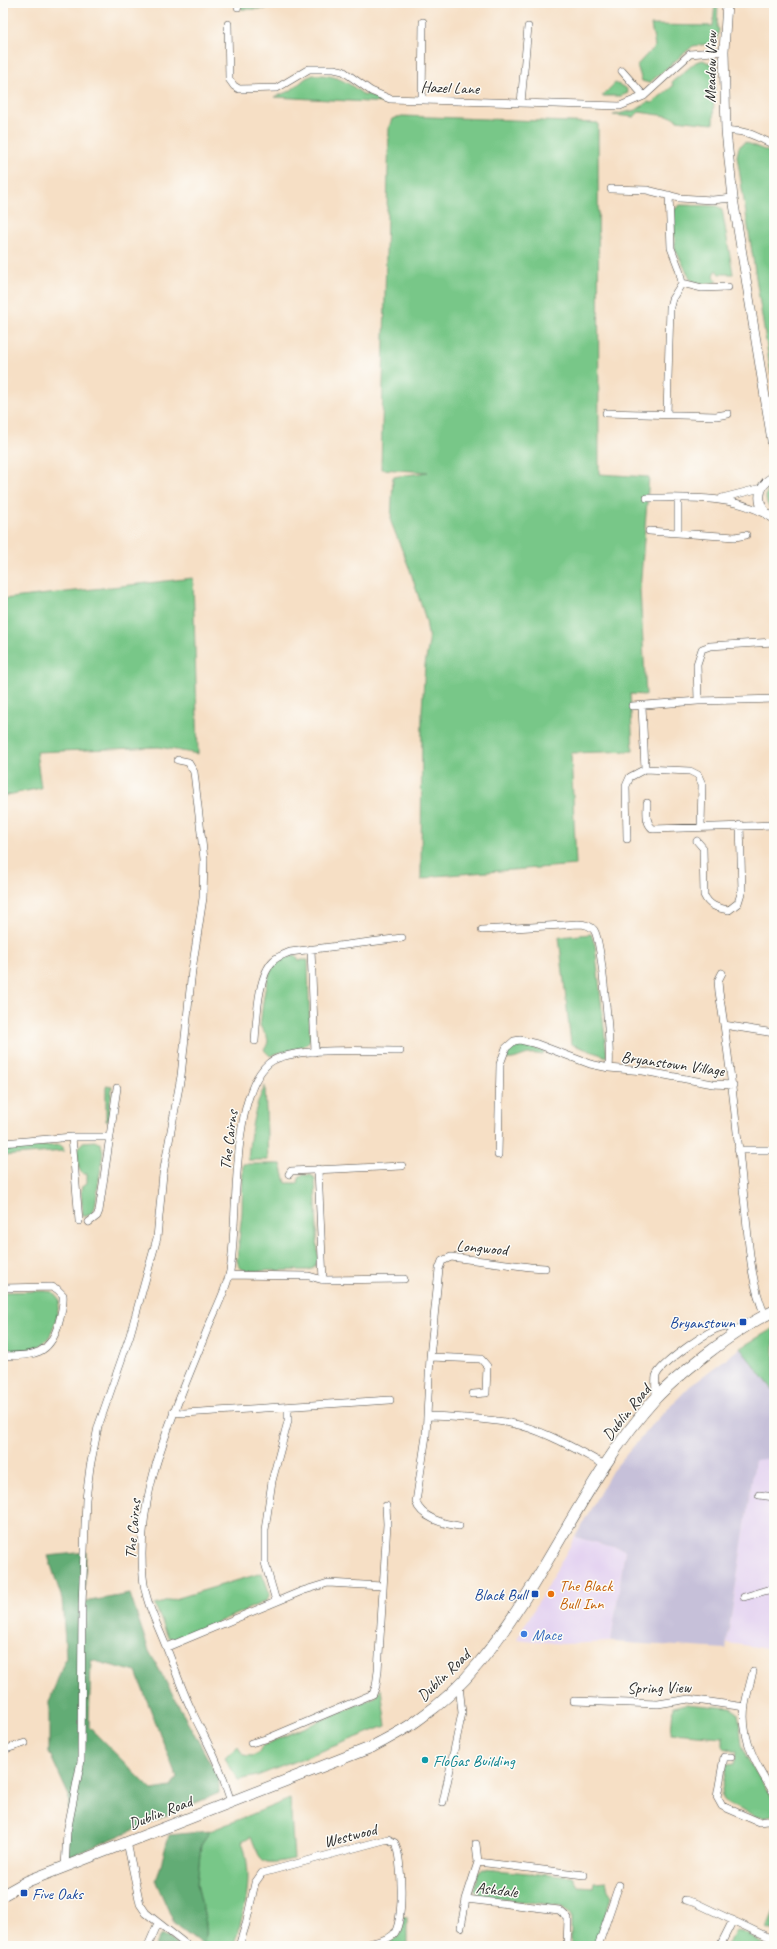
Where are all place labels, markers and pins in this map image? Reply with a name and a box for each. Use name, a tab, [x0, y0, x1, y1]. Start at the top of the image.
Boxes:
place label: Bryanstown	[669, 1313, 736, 1333]
marker: Bryanstown	[738, 1317, 748, 1327]
place label: The Black Bull Inn	[559, 1576, 613, 1614]
place label: Black Bull	[474, 1585, 530, 1605]
marker: Black Bull	[530, 1589, 540, 1599]
marker: The Black Bull Inn	[546, 1589, 556, 1599]
place label: Mace	[532, 1625, 563, 1645]
marker: Mace	[519, 1629, 529, 1639]
place label: FloGas Building	[433, 1751, 516, 1771]
marker: FloGas Building	[420, 1755, 430, 1765]
place label: Five Oaks	[32, 1884, 84, 1904]
marker: Five Oaks	[19, 1888, 29, 1898]

